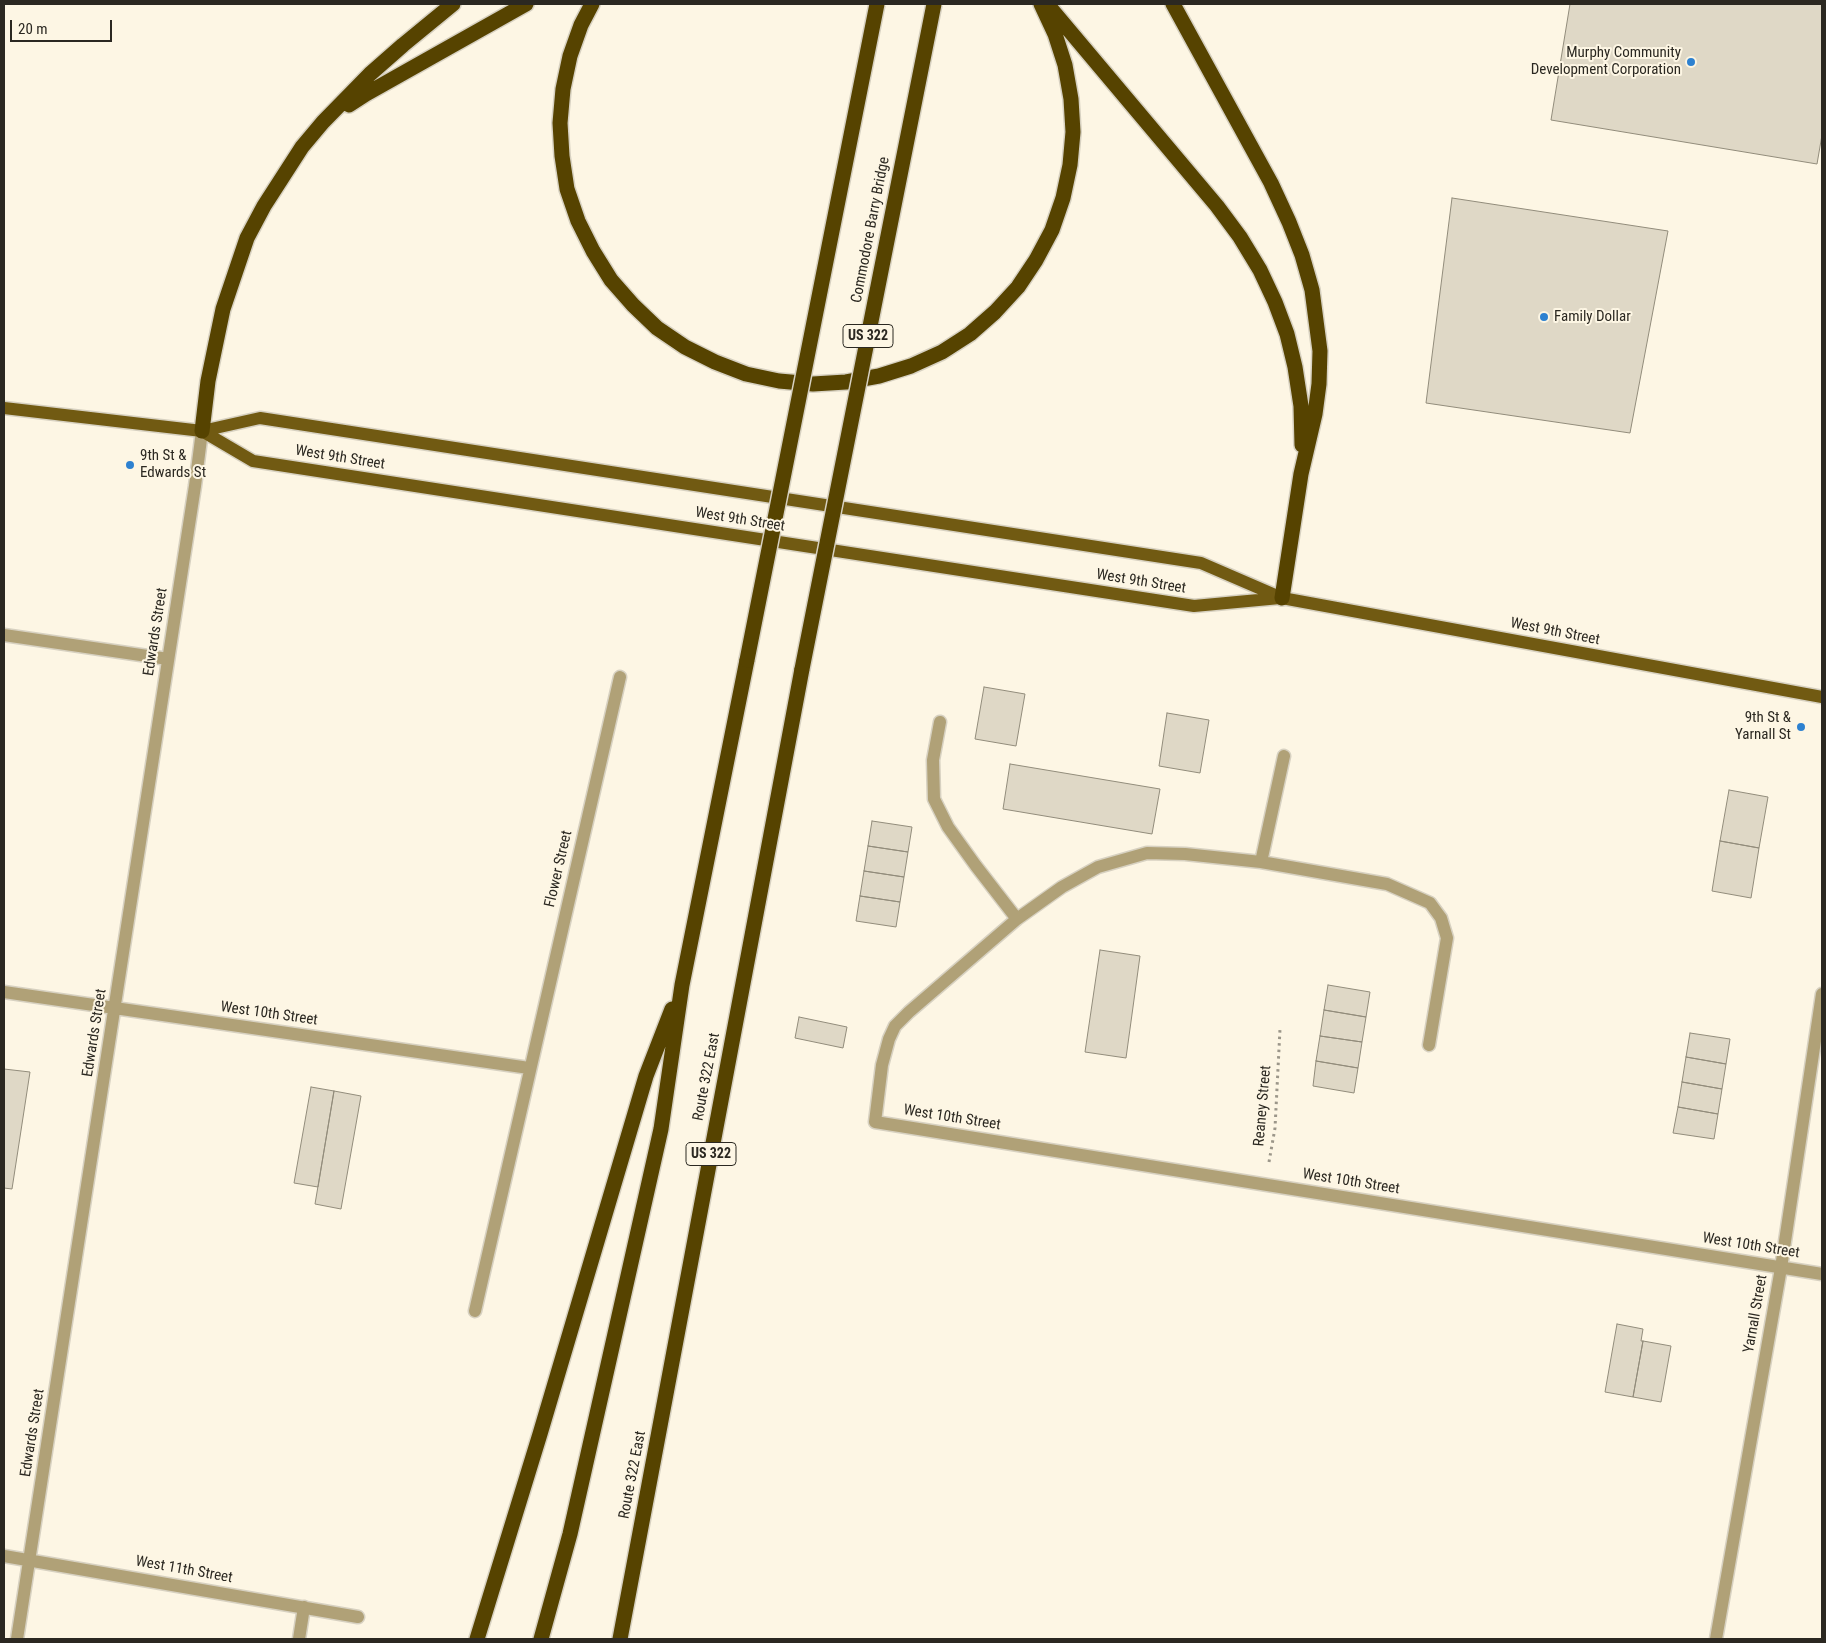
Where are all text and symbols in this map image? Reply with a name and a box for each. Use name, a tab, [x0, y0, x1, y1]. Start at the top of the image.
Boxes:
scale bar	[12, 10, 115, 42]
text: 20 m	[18, 20, 48, 38]
place label: Murphy Community Development Corporation	[1531, 44, 1681, 79]
marker: Murphy Community Development Corporation	[1685, 56, 1697, 68]
street label: Commodore Barry Bridge	[848, 155, 894, 305]
place label: Family Dollar	[1554, 308, 1631, 326]
marker: Family Dollar	[1538, 311, 1550, 323]
road number: US 322	[843, 324, 893, 348]
street label: West 9th Street	[294, 442, 386, 474]
place label: 9th St & Edwards St	[140, 447, 206, 482]
marker: 9th St & Edwards St	[124, 459, 136, 471]
street label: West 9th Street	[694, 504, 786, 536]
street label: West 9th Street	[1095, 566, 1187, 598]
street label: Edwards Street	[140, 587, 172, 677]
street label: West 9th Street	[1509, 615, 1601, 649]
place label: 9th St & Yarnall St	[1735, 709, 1791, 744]
marker: 9th St & Yarnall St	[1795, 721, 1807, 733]
street label: Flower Street	[541, 829, 577, 909]
street label: Edwards Street	[79, 988, 111, 1078]
street label: West 10th Street	[219, 998, 319, 1030]
street label: Route 322 East	[690, 1031, 724, 1123]
street label: Reaney Street	[1250, 1065, 1276, 1147]
street label: West 10th Street	[902, 1101, 1002, 1135]
road number: US 322	[686, 1142, 736, 1166]
street label: West 10th Street	[1301, 1165, 1401, 1199]
street label: West 10th Street	[1701, 1229, 1801, 1263]
street label: Yarnall Street	[1740, 1274, 1772, 1354]
street label: Edwards Street	[17, 1388, 49, 1478]
street label: Route 322 East	[616, 1429, 650, 1521]
street label: West 11th Street	[134, 1553, 234, 1587]

